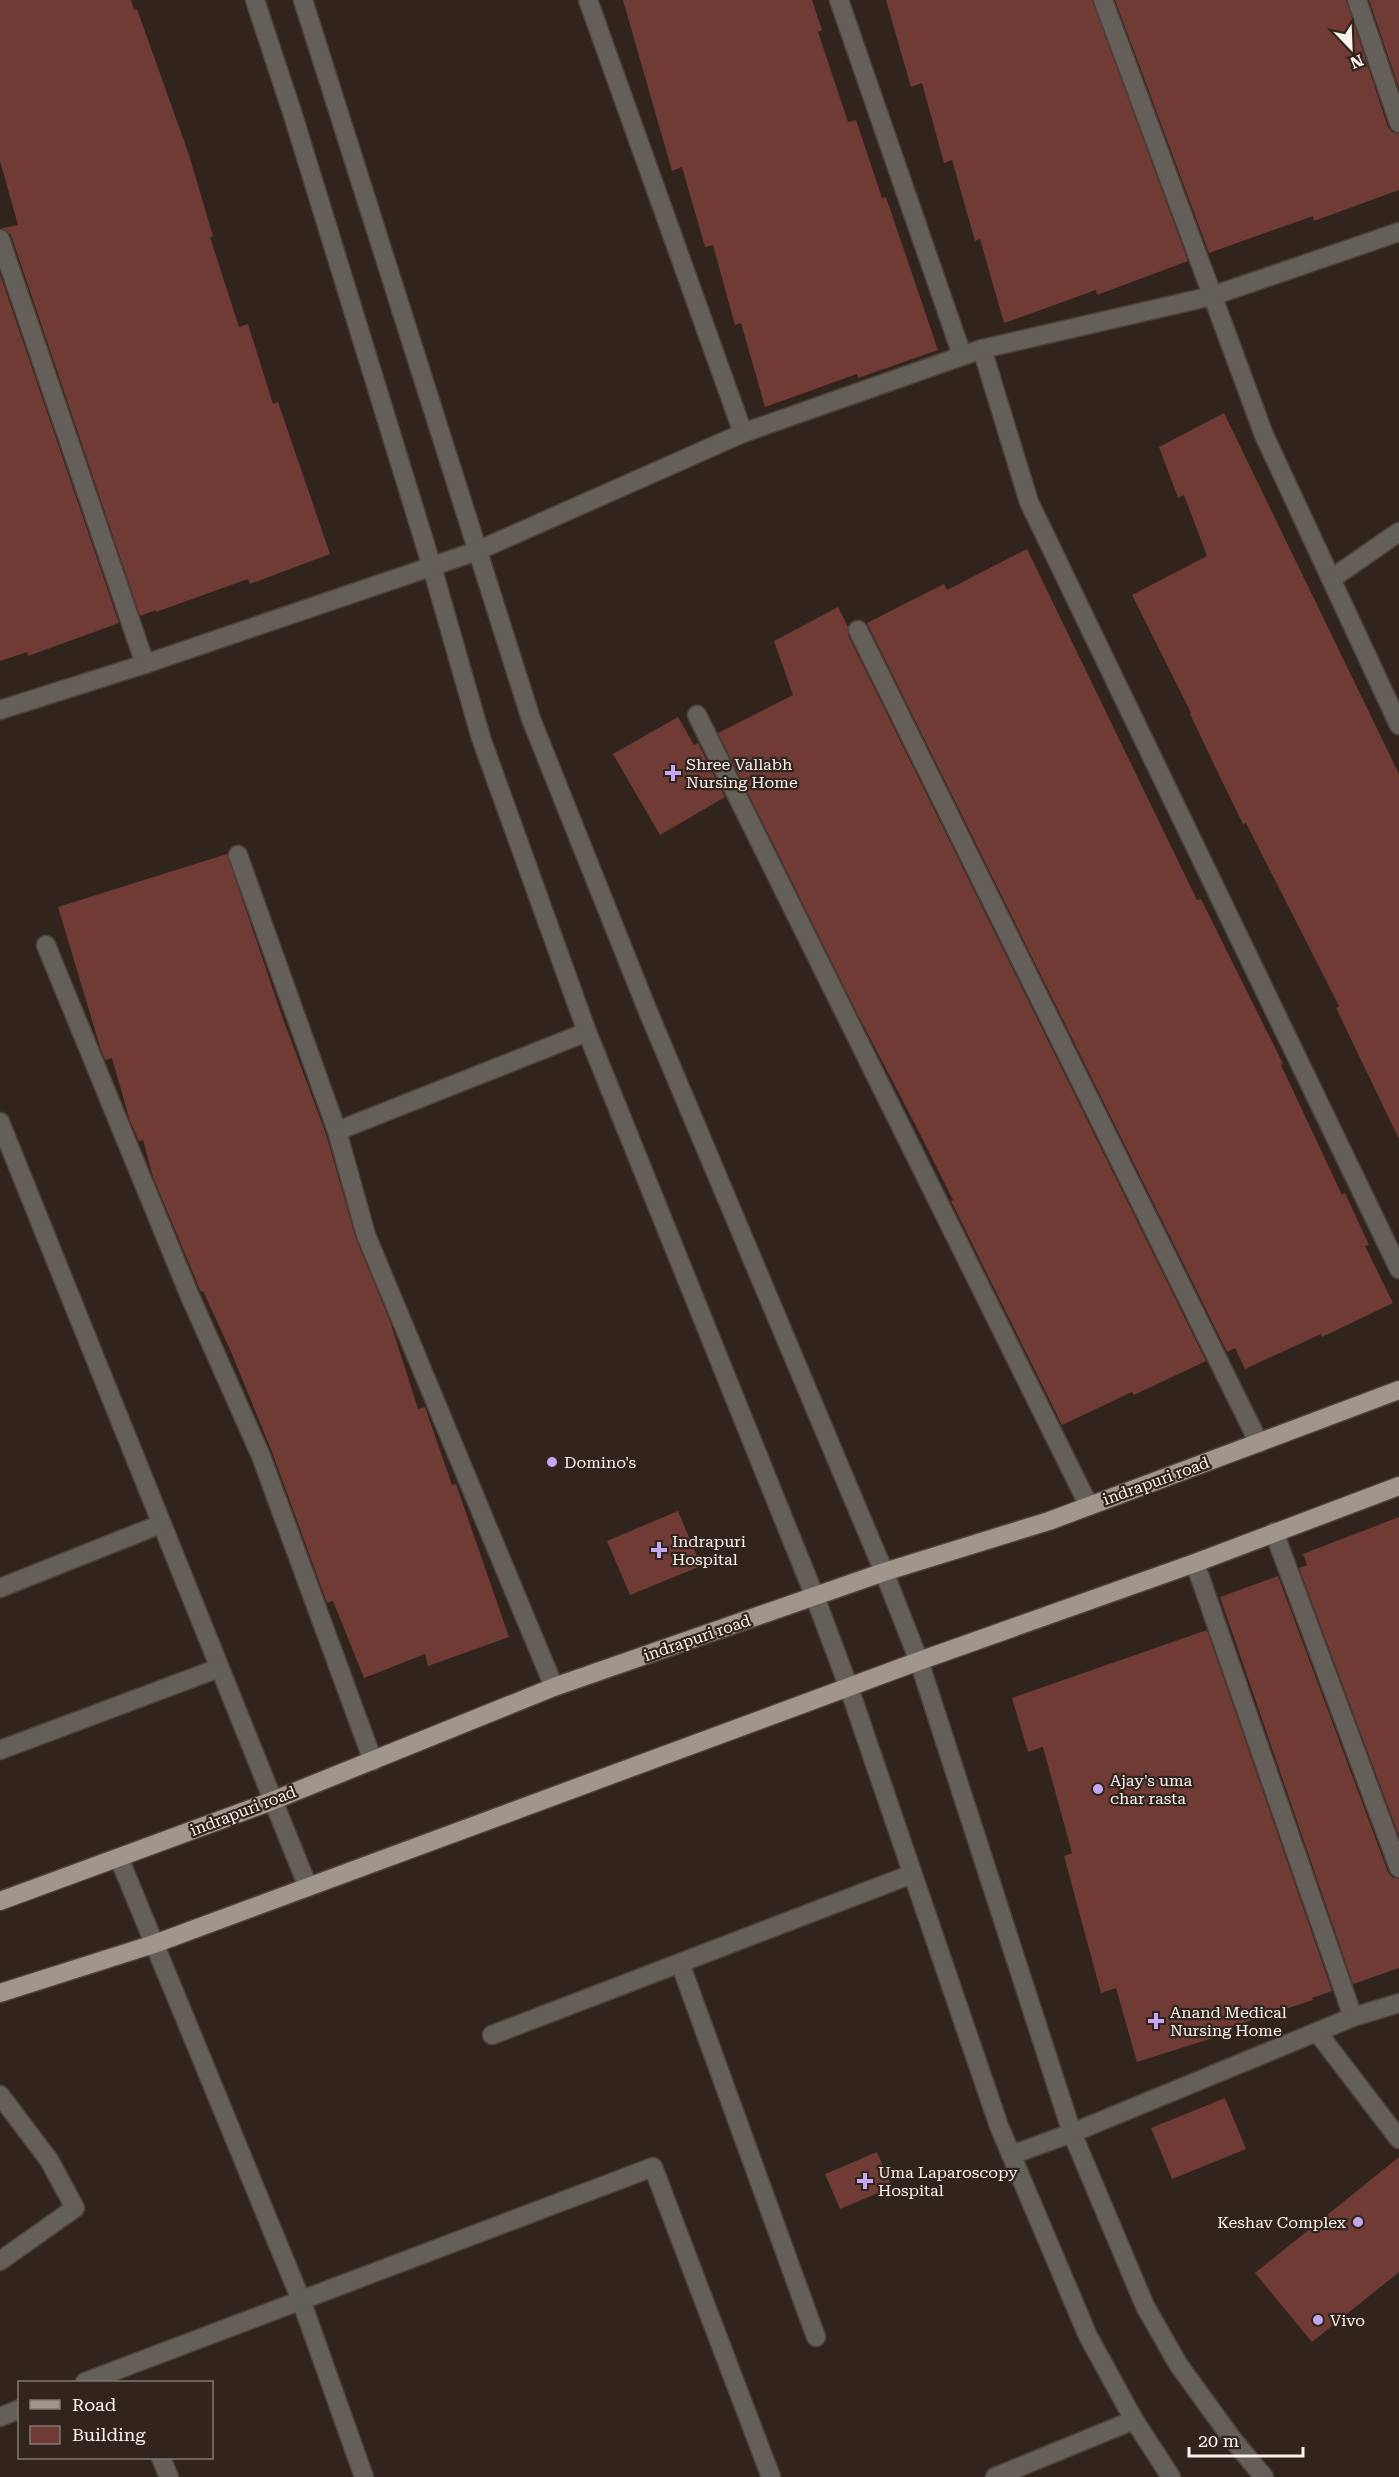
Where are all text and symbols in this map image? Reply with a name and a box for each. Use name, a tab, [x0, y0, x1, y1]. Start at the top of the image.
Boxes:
north arrow	[1321, 18, 1381, 78]
text: N	[1347, 50, 1366, 73]
place label: Shree Vallabh Nursing Home	[686, 755, 798, 792]
marker: Shree Vallabh Nursing Home	[664, 764, 682, 782]
place label: Domino's	[564, 1453, 637, 1472]
street label: indrapuri road	[1100, 1453, 1212, 1509]
marker: Domino's	[545, 1455, 559, 1469]
place label: Indrapuri Hospital	[672, 1532, 746, 1569]
marker: Indrapuri Hospital	[650, 1541, 668, 1559]
street label: indrapuri road	[641, 1611, 753, 1665]
place label: Ajay's uma char rasta	[1110, 1771, 1193, 1808]
street label: indrapuri road	[187, 1782, 299, 1840]
marker: Ajay's uma char rasta	[1091, 1782, 1105, 1796]
place label: Anand Medical Nursing Home	[1170, 2003, 1287, 2040]
marker: Anand Medical Nursing Home	[1147, 2012, 1165, 2030]
place label: Uma Laparoscopy Hospital	[878, 2163, 1018, 2200]
marker: Uma Laparoscopy Hospital	[856, 2172, 874, 2190]
place label: Keshav Complex	[1217, 2213, 1347, 2232]
marker: Keshav Complex	[1351, 2215, 1365, 2229]
place label: Vivo	[1330, 2311, 1365, 2330]
marker: Vivo	[1311, 2313, 1325, 2327]
legend	[18, 2381, 213, 2459]
text: Road	[72, 2394, 117, 2415]
scale bar	[1189, 2420, 1303, 2458]
text: Building	[72, 2424, 146, 2445]
text: 20 m	[1198, 2430, 1239, 2451]

